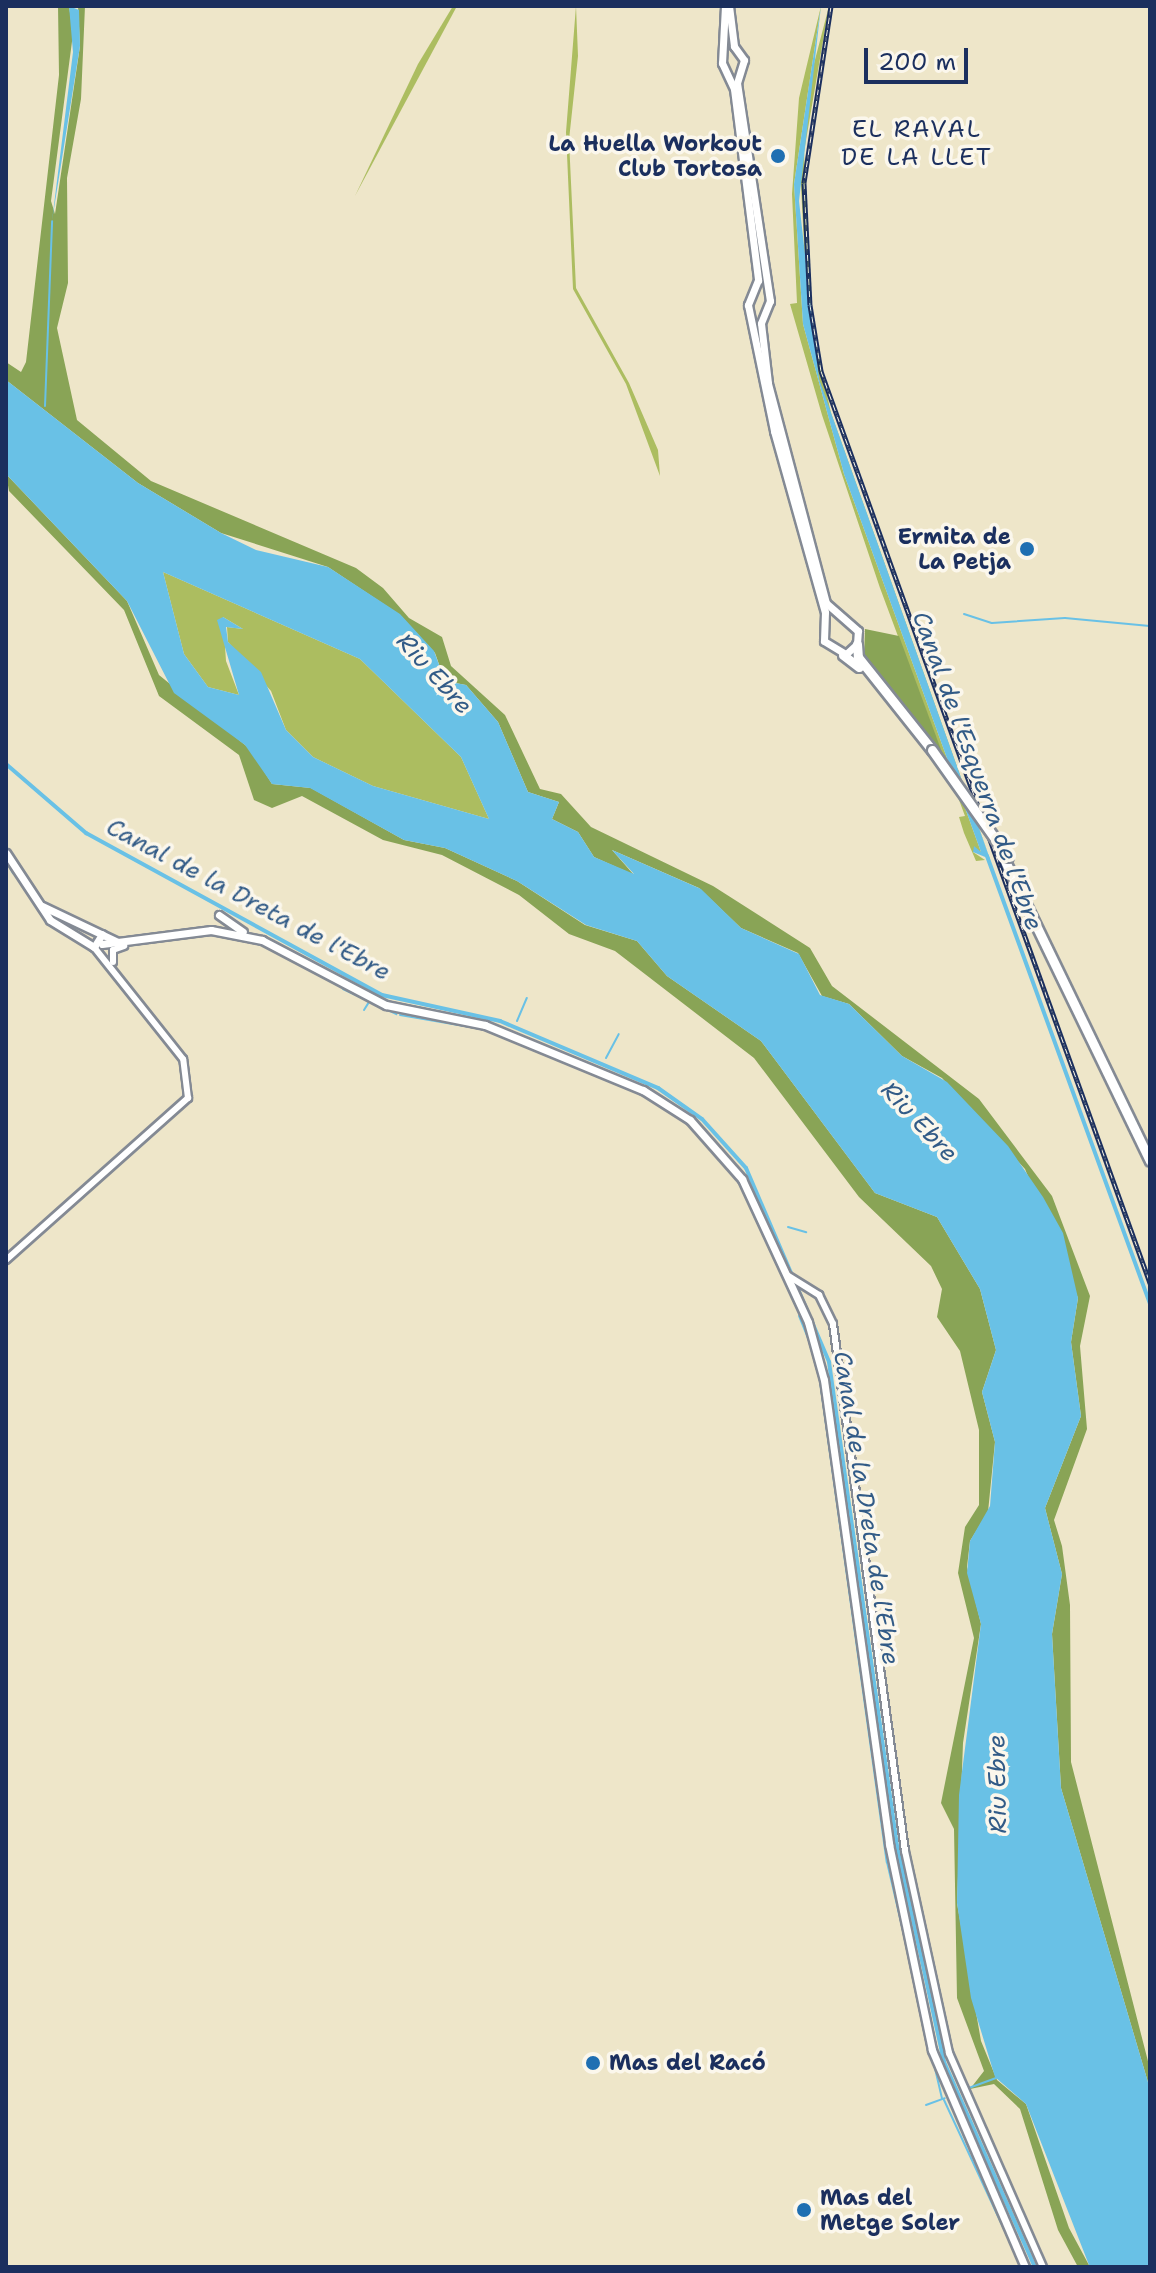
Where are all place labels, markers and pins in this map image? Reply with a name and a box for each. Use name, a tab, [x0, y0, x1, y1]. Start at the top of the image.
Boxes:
place label: La Huella Workout Club Tortosa	[549, 130, 762, 182]
marker: La Huella Workout Club Tortosa	[769, 147, 787, 165]
place label: Ermita de La Petja	[898, 523, 1011, 574]
marker: Ermita de La Petja	[1018, 540, 1036, 558]
place label: Mas del Racó	[609, 2050, 766, 2076]
marker: Mas del Racó	[584, 2054, 602, 2072]
place label: Mas del Metge Soler	[820, 2184, 960, 2236]
marker: Mas del Metge Soler	[795, 2201, 813, 2219]

